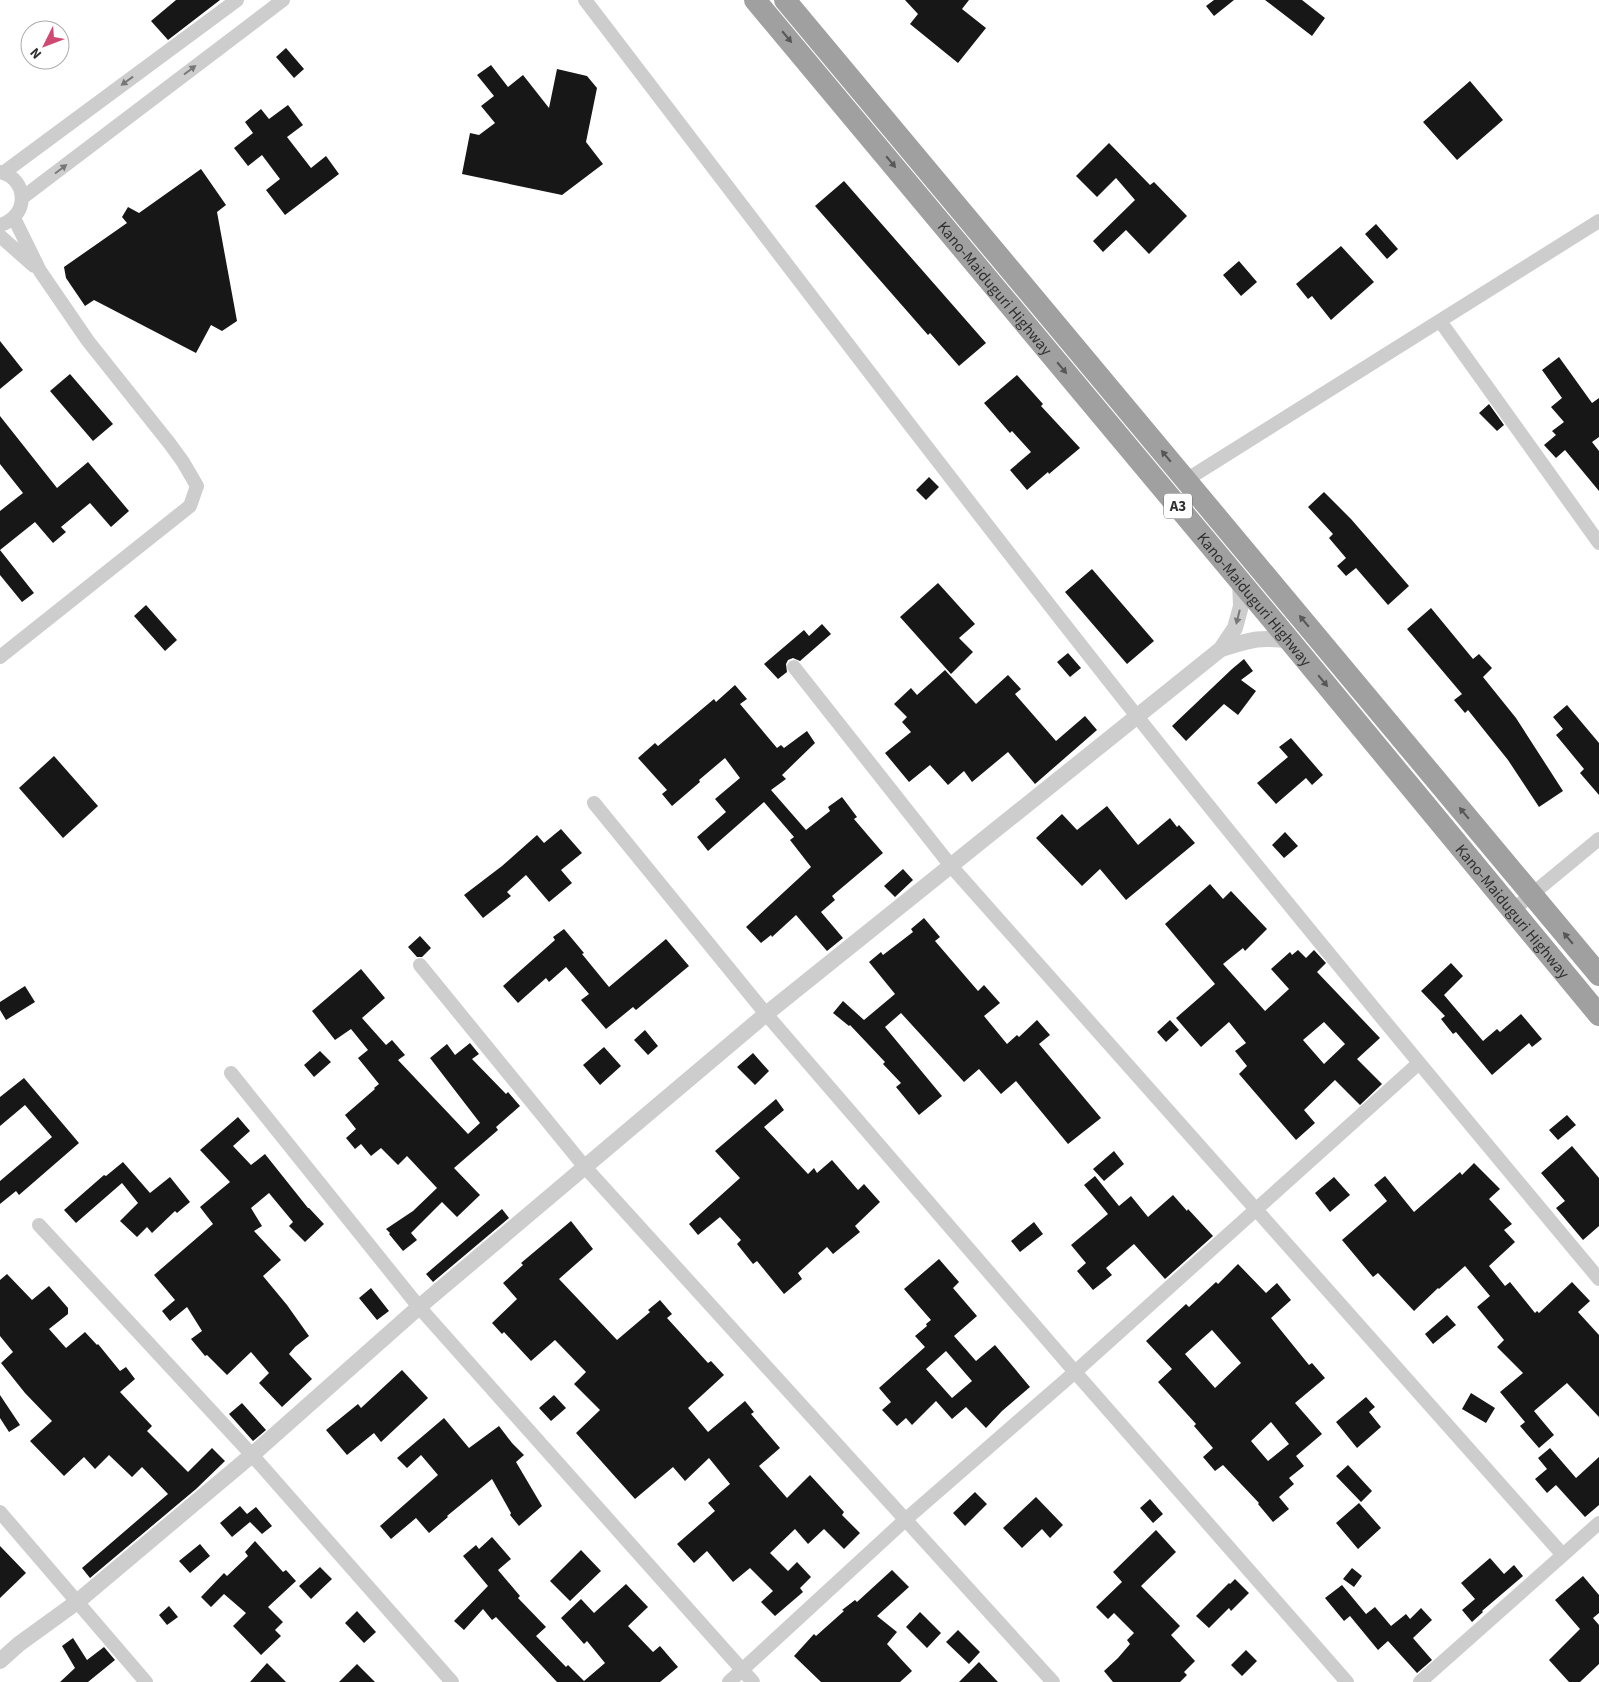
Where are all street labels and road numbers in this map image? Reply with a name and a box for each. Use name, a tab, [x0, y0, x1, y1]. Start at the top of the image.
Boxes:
street label: Kano-Maiduguri Highway	[932, 217, 1057, 361]
road number: A3	[1164, 494, 1192, 518]
street label: Kano-Maiduguri Highway	[1192, 528, 1317, 672]
street label: Kano-Maiduguri Highway	[1450, 839, 1575, 984]

